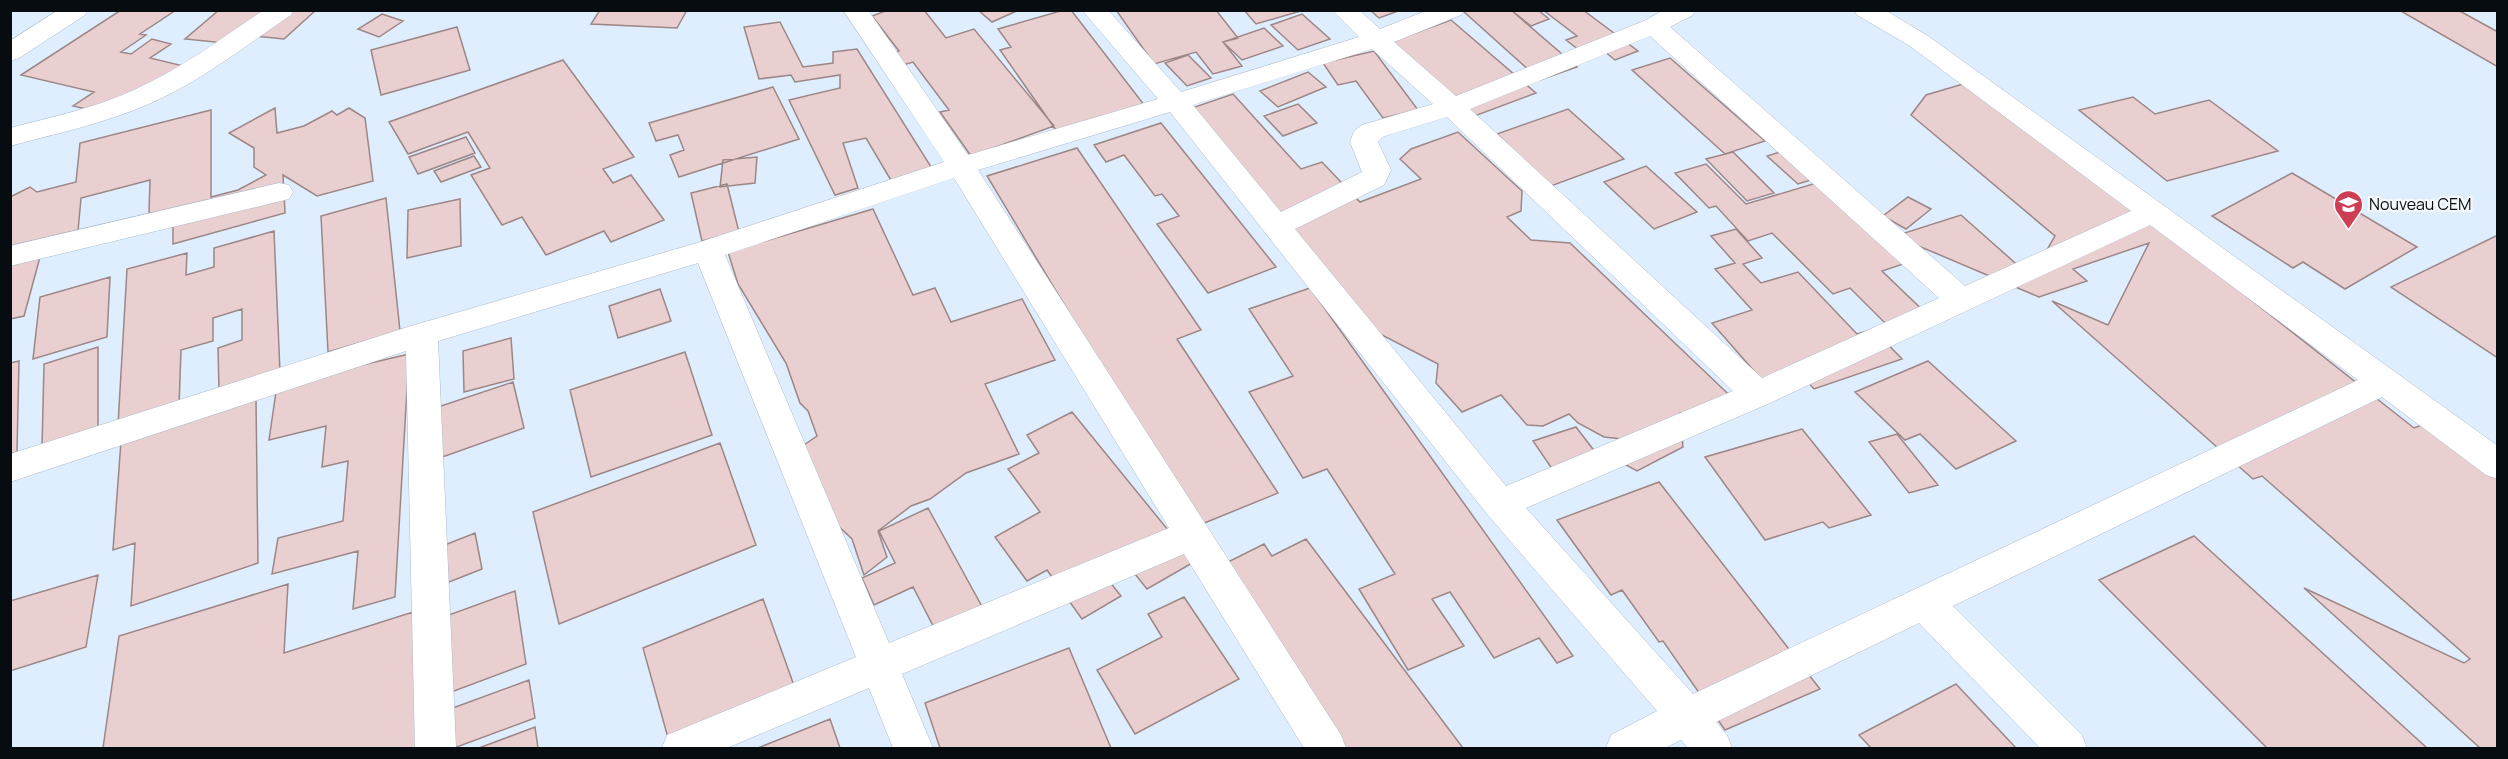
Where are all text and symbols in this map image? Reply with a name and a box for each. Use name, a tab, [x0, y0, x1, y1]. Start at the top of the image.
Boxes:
school or university icon: Nouveau CEM	[2332, 188, 2364, 230]
place label: Nouveau CEM	[2369, 193, 2472, 215]

